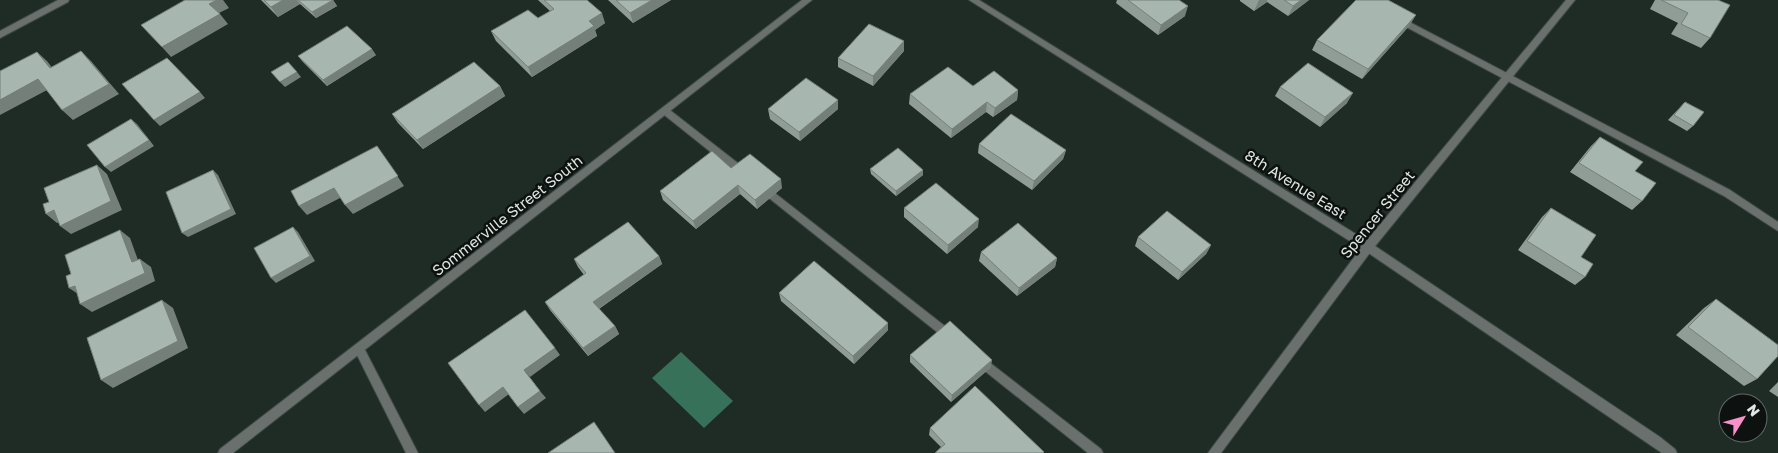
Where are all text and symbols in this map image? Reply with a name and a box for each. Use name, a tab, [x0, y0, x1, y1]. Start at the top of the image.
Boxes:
street label: 8th Avenue East	[1242, 146, 1350, 222]
street label: Sommerville Street South	[428, 151, 586, 279]
street label: Spencer Street	[1336, 167, 1418, 261]
north arrow	[1718, 393, 1768, 443]
text: N	[1744, 401, 1764, 419]

